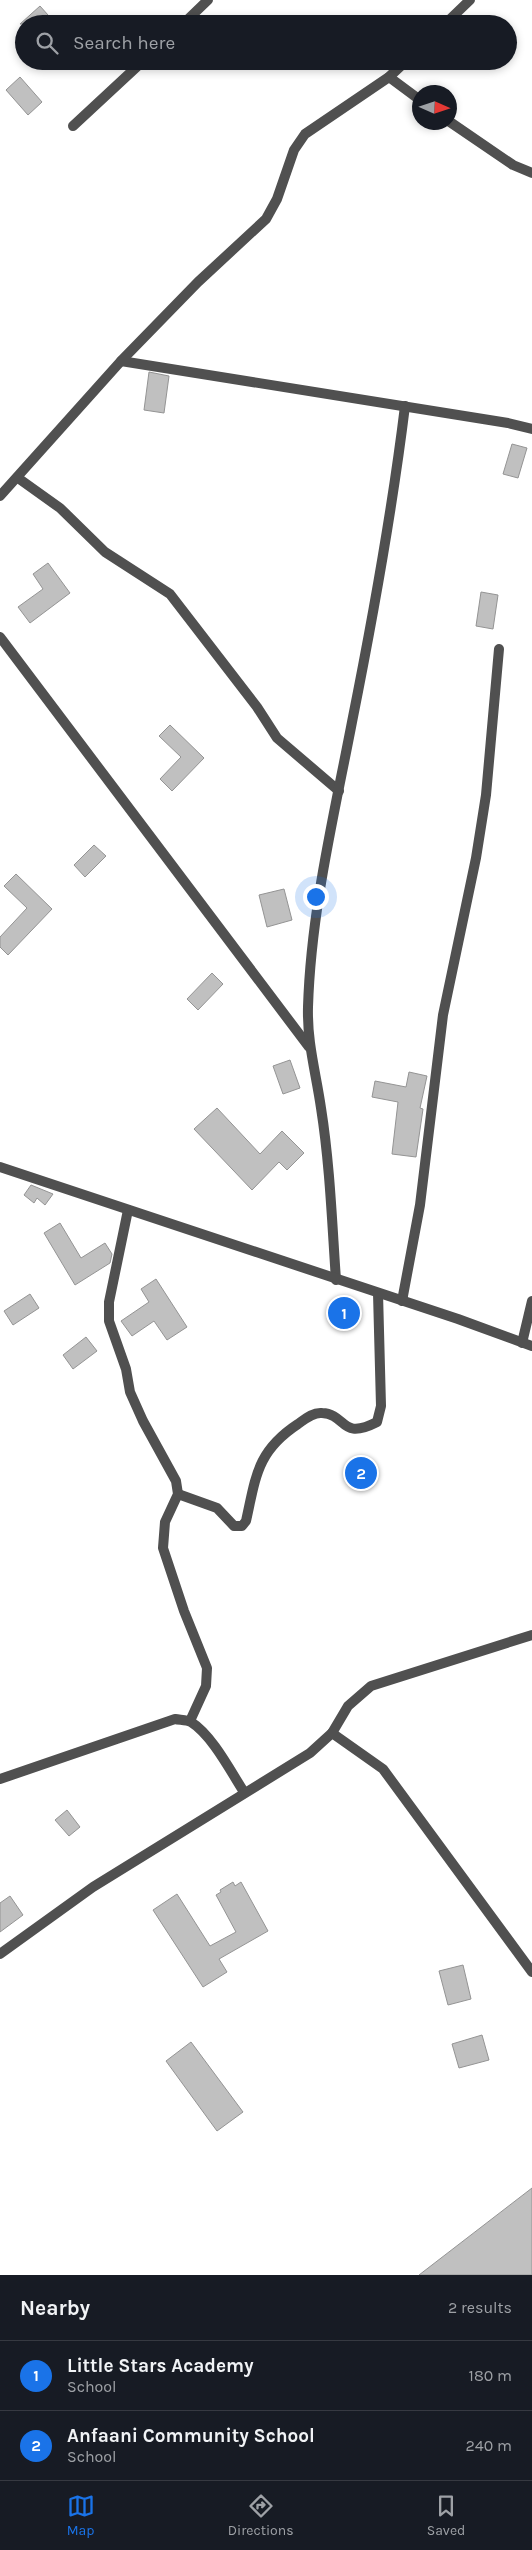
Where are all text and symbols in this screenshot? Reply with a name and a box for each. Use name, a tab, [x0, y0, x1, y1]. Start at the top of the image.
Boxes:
search box	[15, 15, 517, 70]
icon: search	[33, 29, 61, 57]
text: Search here	[73, 32, 175, 54]
north arrow	[412, 85, 457, 130]
your location	[303, 884, 329, 910]
pin: 1	[328, 1294, 360, 1332]
pin: 2	[345, 1454, 377, 1492]
text: Nearby	[20, 2296, 90, 2320]
text: 2 results	[448, 2298, 512, 2317]
text: Little Stars Academy	[67, 2355, 254, 2377]
text: 1	[33, 2366, 39, 2385]
text: 180 m	[469, 2366, 512, 2385]
text: School	[67, 2377, 117, 2396]
text: Anfaani Community School	[67, 2425, 315, 2447]
text: 2	[31, 2436, 41, 2455]
text: 240 m	[466, 2436, 512, 2455]
text: School	[67, 2447, 117, 2466]
tab: Map	[67, 2492, 95, 2539]
tab: Directions	[228, 2492, 294, 2539]
tab: Saved	[427, 2492, 465, 2539]

